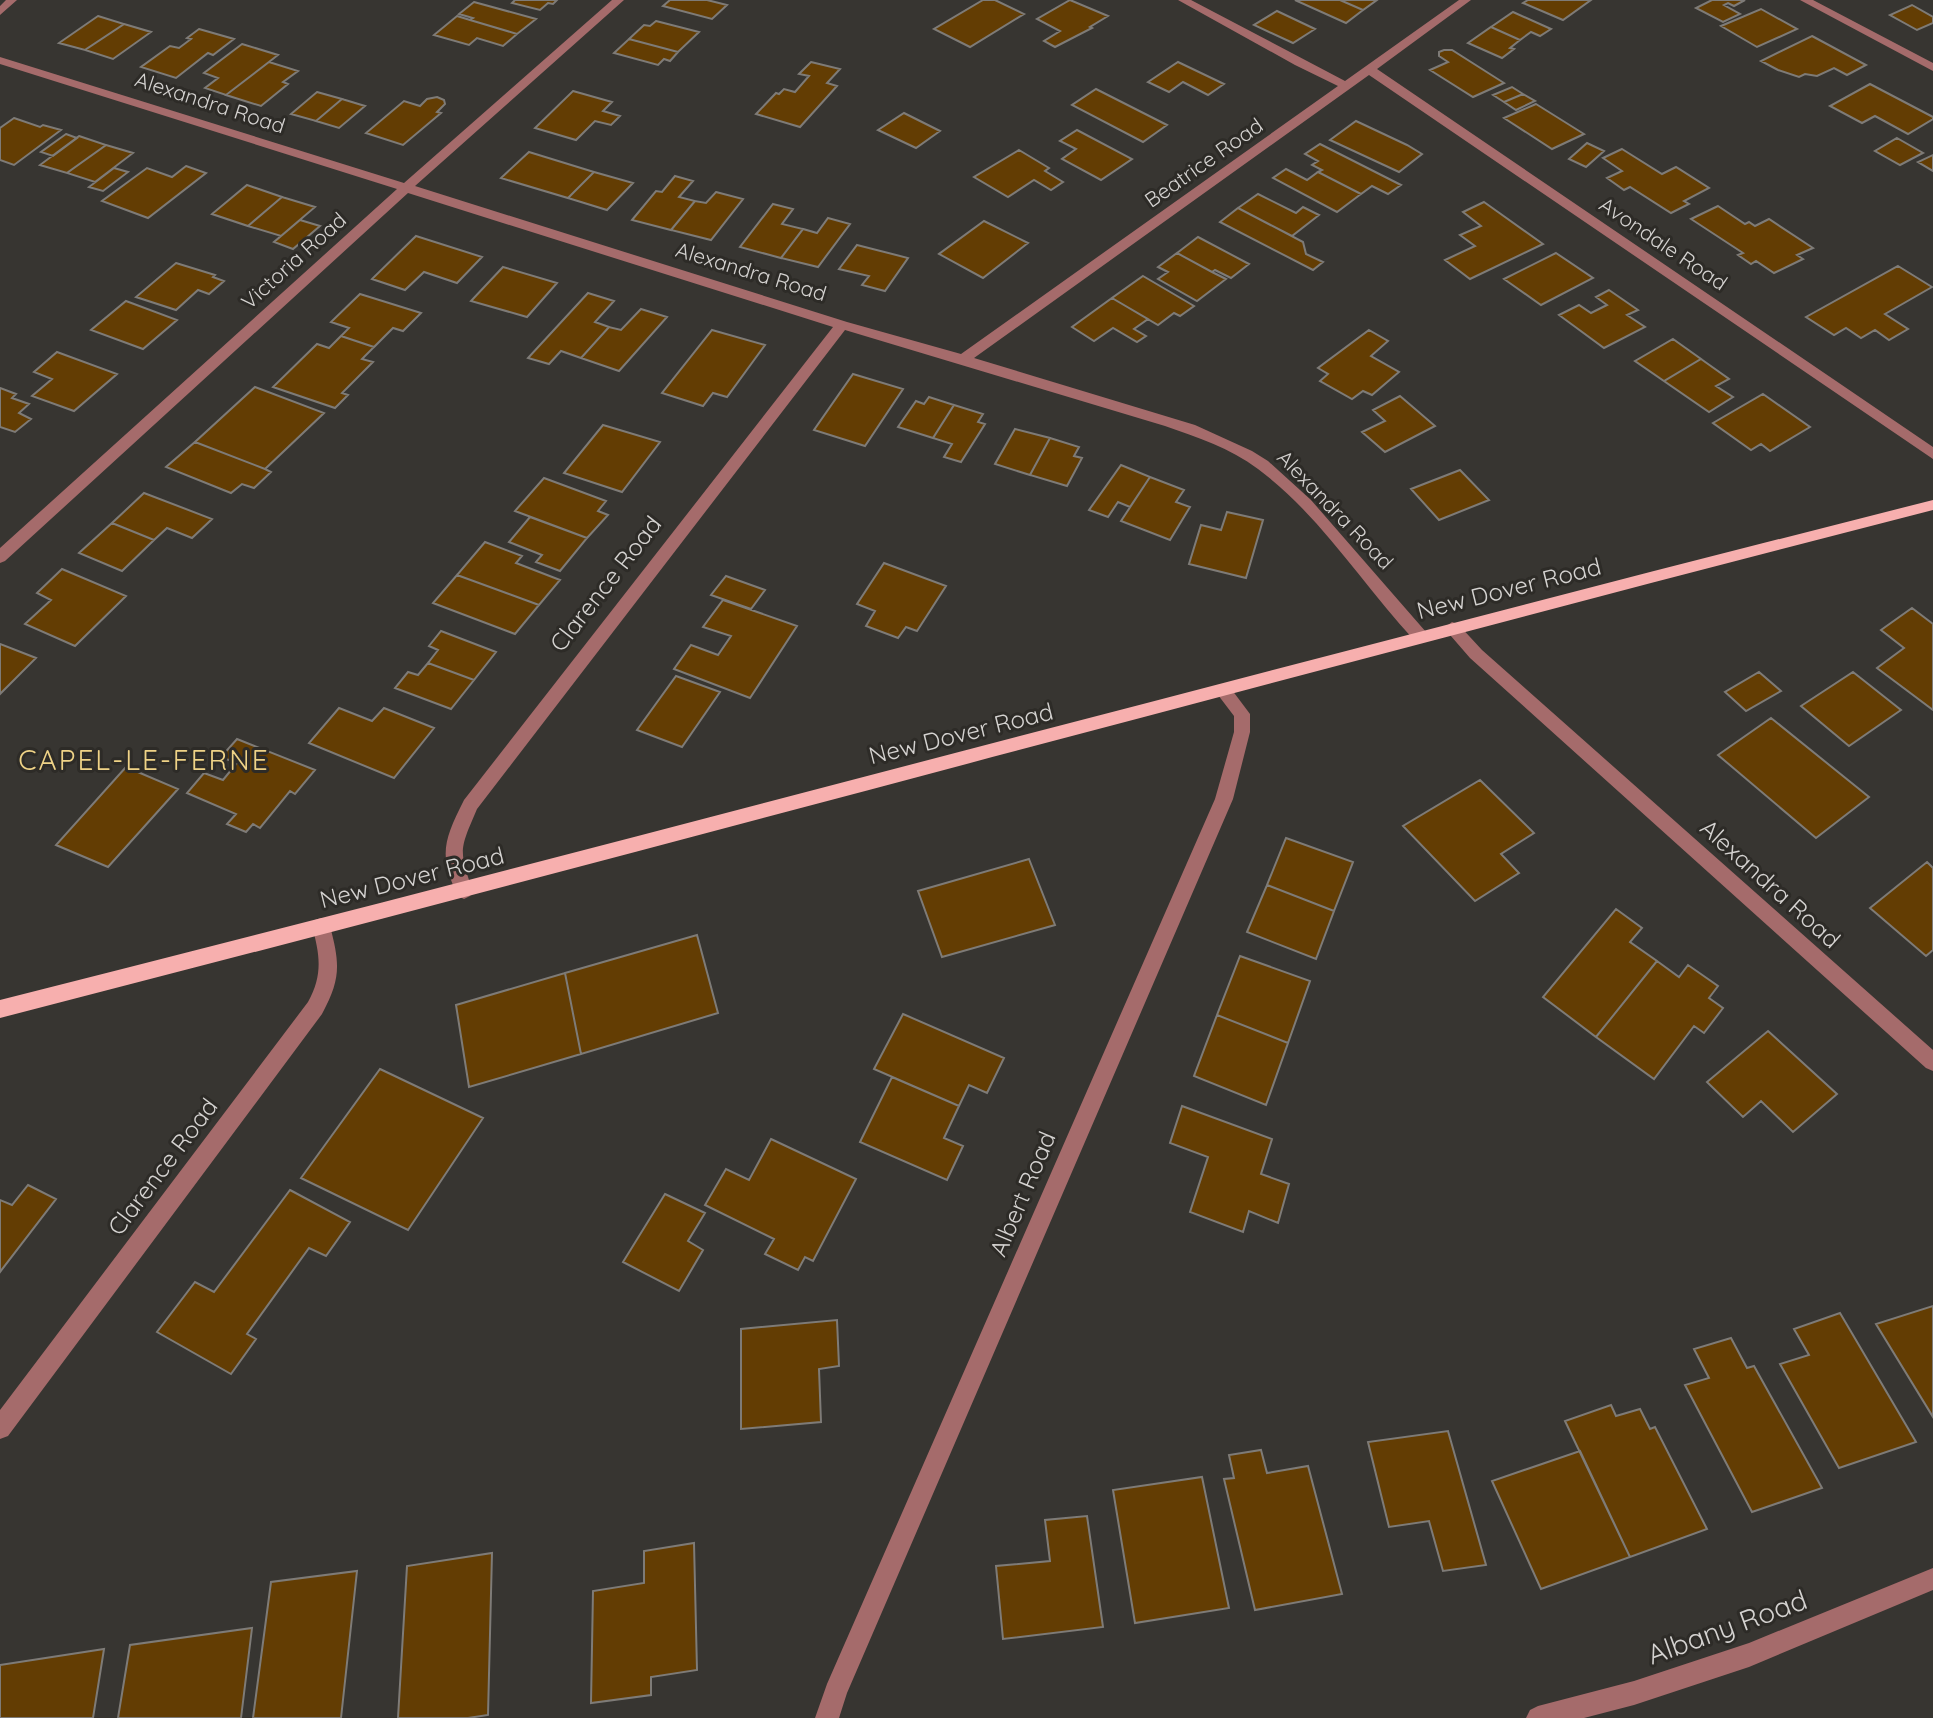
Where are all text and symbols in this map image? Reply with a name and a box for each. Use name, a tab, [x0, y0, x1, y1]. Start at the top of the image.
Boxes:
street label: Alexandra Road	[132, 66, 289, 139]
street label: Beatrice Road	[1139, 112, 1268, 213]
street label: Avondale Road	[1595, 191, 1732, 295]
street label: Victoria Road	[236, 206, 351, 314]
street label: Alexandra Road	[673, 236, 830, 306]
street label: Alexandra Road	[1272, 444, 1399, 574]
street label: Clarence Road	[543, 510, 668, 657]
street label: New Dover Road	[1413, 551, 1604, 625]
street label: New Dover Road	[865, 696, 1056, 770]
district label: CAPEL-LE-FERNE	[18, 742, 270, 777]
street label: Alexandra Road	[1694, 812, 1847, 954]
street label: New Dover Road	[316, 840, 507, 914]
street label: Clarence Road	[101, 1092, 224, 1241]
street label: Albert Road	[982, 1127, 1062, 1261]
street label: Albany Road	[1642, 1581, 1812, 1672]

